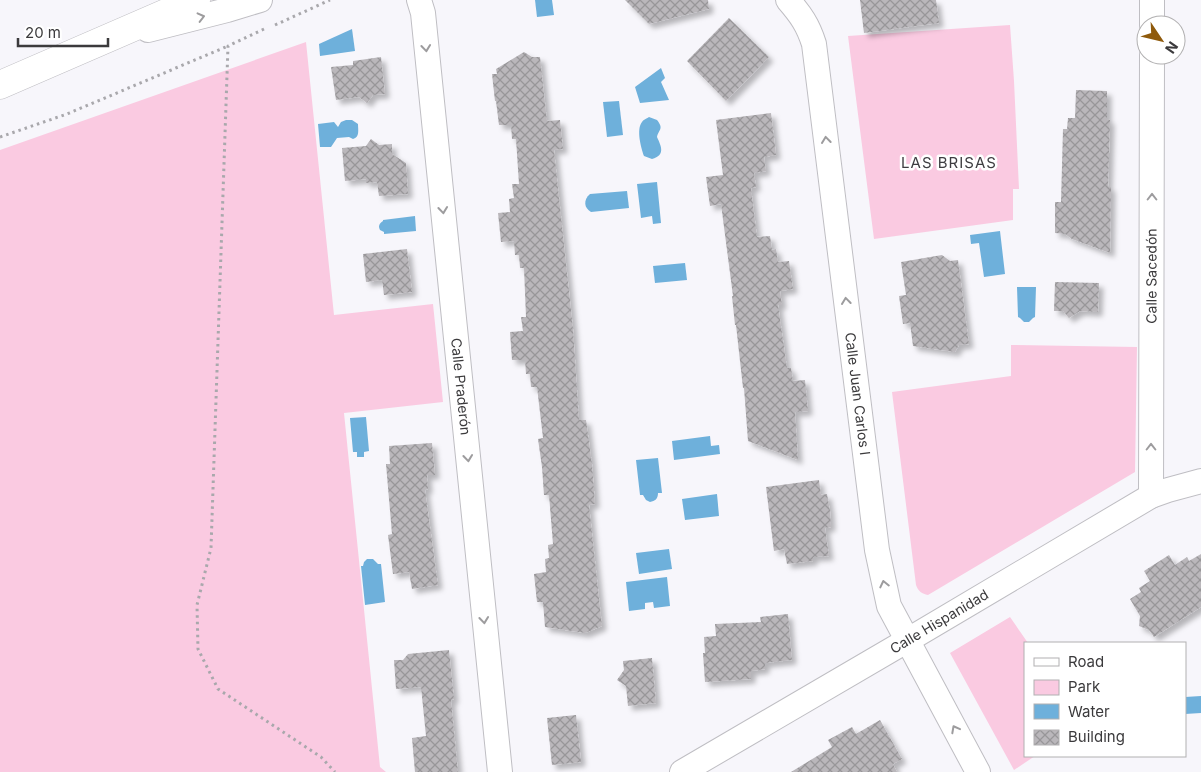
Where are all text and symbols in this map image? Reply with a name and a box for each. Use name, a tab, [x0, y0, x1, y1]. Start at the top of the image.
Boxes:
one-way arrow	[196, 12, 205, 23]
scale bar	[18, 15, 108, 47]
north arrow	[1136, 15, 1186, 65]
text: 20 m	[25, 23, 61, 42]
text: N	[1162, 38, 1182, 57]
one-way arrow	[421, 44, 432, 52]
one-way arrow	[821, 136, 832, 144]
district label: LAS BRISAS	[901, 153, 997, 172]
one-way arrow	[1147, 193, 1157, 201]
one-way arrow	[437, 206, 448, 214]
street label: Calle Sacedón	[1142, 228, 1160, 324]
one-way arrow	[841, 297, 852, 305]
street label: Calle Juan Carlos I	[842, 331, 874, 456]
street label: Calle Praderón	[448, 337, 475, 436]
one-way arrow	[1146, 443, 1156, 451]
one-way arrow	[462, 455, 473, 463]
one-way arrow	[879, 579, 890, 588]
street label: Calle Hispanidad	[887, 585, 991, 657]
one-way arrow	[479, 616, 490, 624]
legend	[1024, 642, 1186, 757]
text: Road	[1068, 652, 1104, 671]
text: Park	[1068, 677, 1101, 696]
text: Water	[1068, 702, 1110, 721]
one-way arrow	[951, 725, 961, 734]
text: Building	[1068, 727, 1125, 746]

